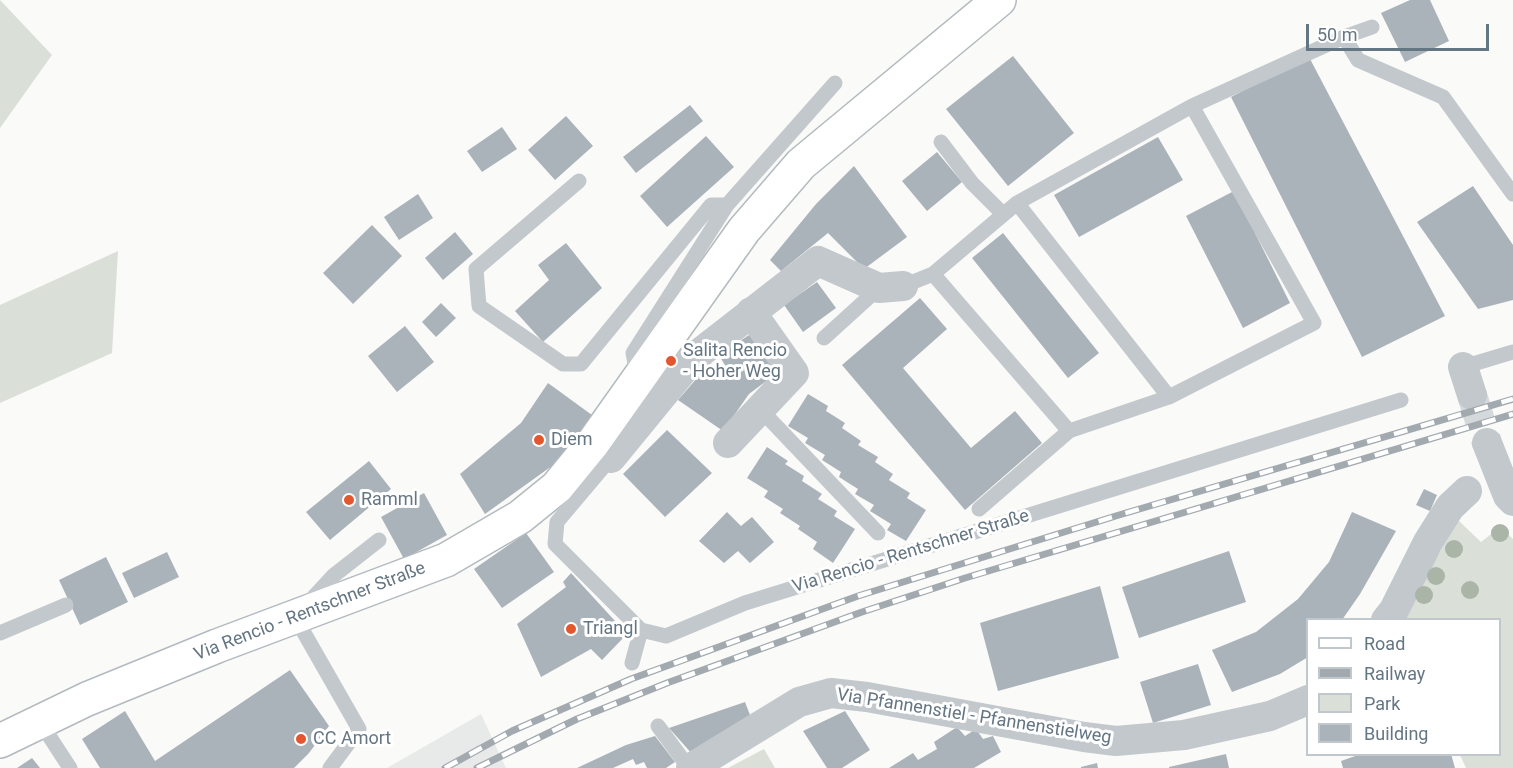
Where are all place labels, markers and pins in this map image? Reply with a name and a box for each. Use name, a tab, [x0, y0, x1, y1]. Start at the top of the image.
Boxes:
place label: Salita Rencio - Hoher Weg	[683, 340, 787, 382]
marker: Salita Rencio - Hoher Weg	[664, 354, 678, 368]
place label: Diem	[551, 429, 593, 451]
marker: Diem	[532, 433, 546, 447]
place label: Ramml	[361, 489, 418, 511]
marker: Ramml	[342, 493, 356, 507]
place label: Triangl	[583, 618, 638, 640]
marker: Triangl	[564, 622, 578, 636]
place label: CC Amort	[313, 728, 391, 750]
marker: CC Amort	[294, 732, 308, 746]

